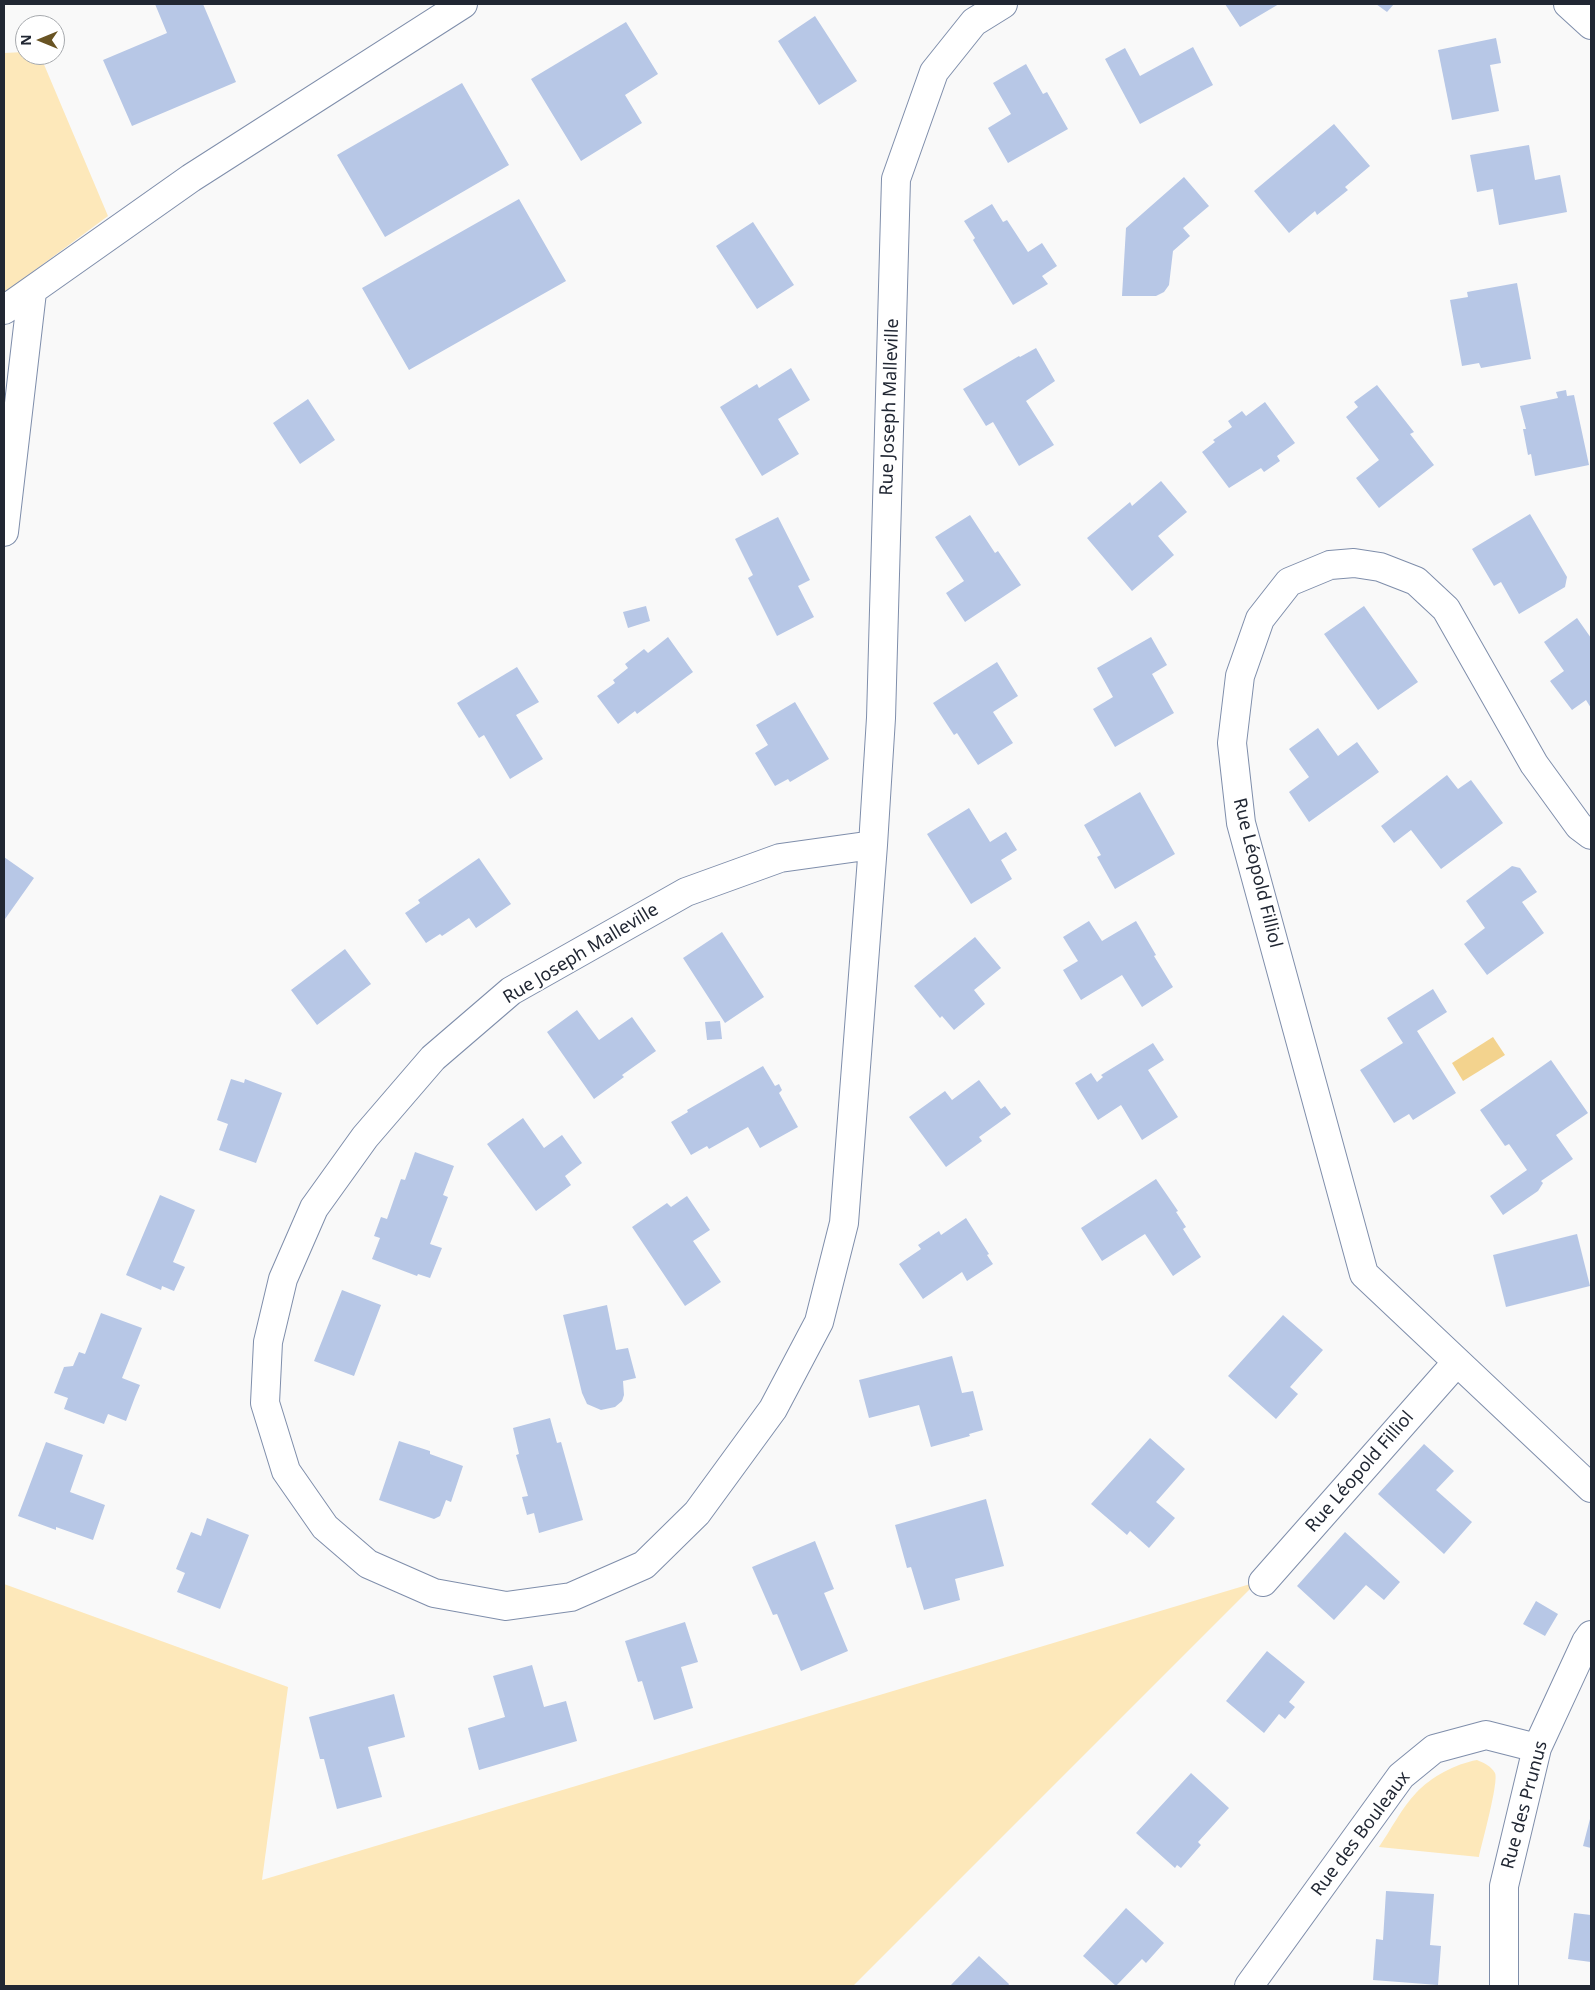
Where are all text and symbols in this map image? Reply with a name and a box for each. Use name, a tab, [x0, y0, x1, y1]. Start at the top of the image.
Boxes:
north arrow	[15, 15, 65, 65]
text: N	[16, 34, 35, 46]
street label: Rue Joseph Malleville	[876, 318, 904, 496]
street label: Rue Léopold Filliol	[1228, 796, 1286, 950]
street label: Rue Joseph Malleville	[499, 899, 663, 1009]
street label: Rue Léopold Filliol	[1302, 1407, 1418, 1537]
street label: Rue des Prunus	[1497, 1738, 1553, 1872]
street label: Rue des Bouleaux	[1307, 1767, 1415, 1901]

